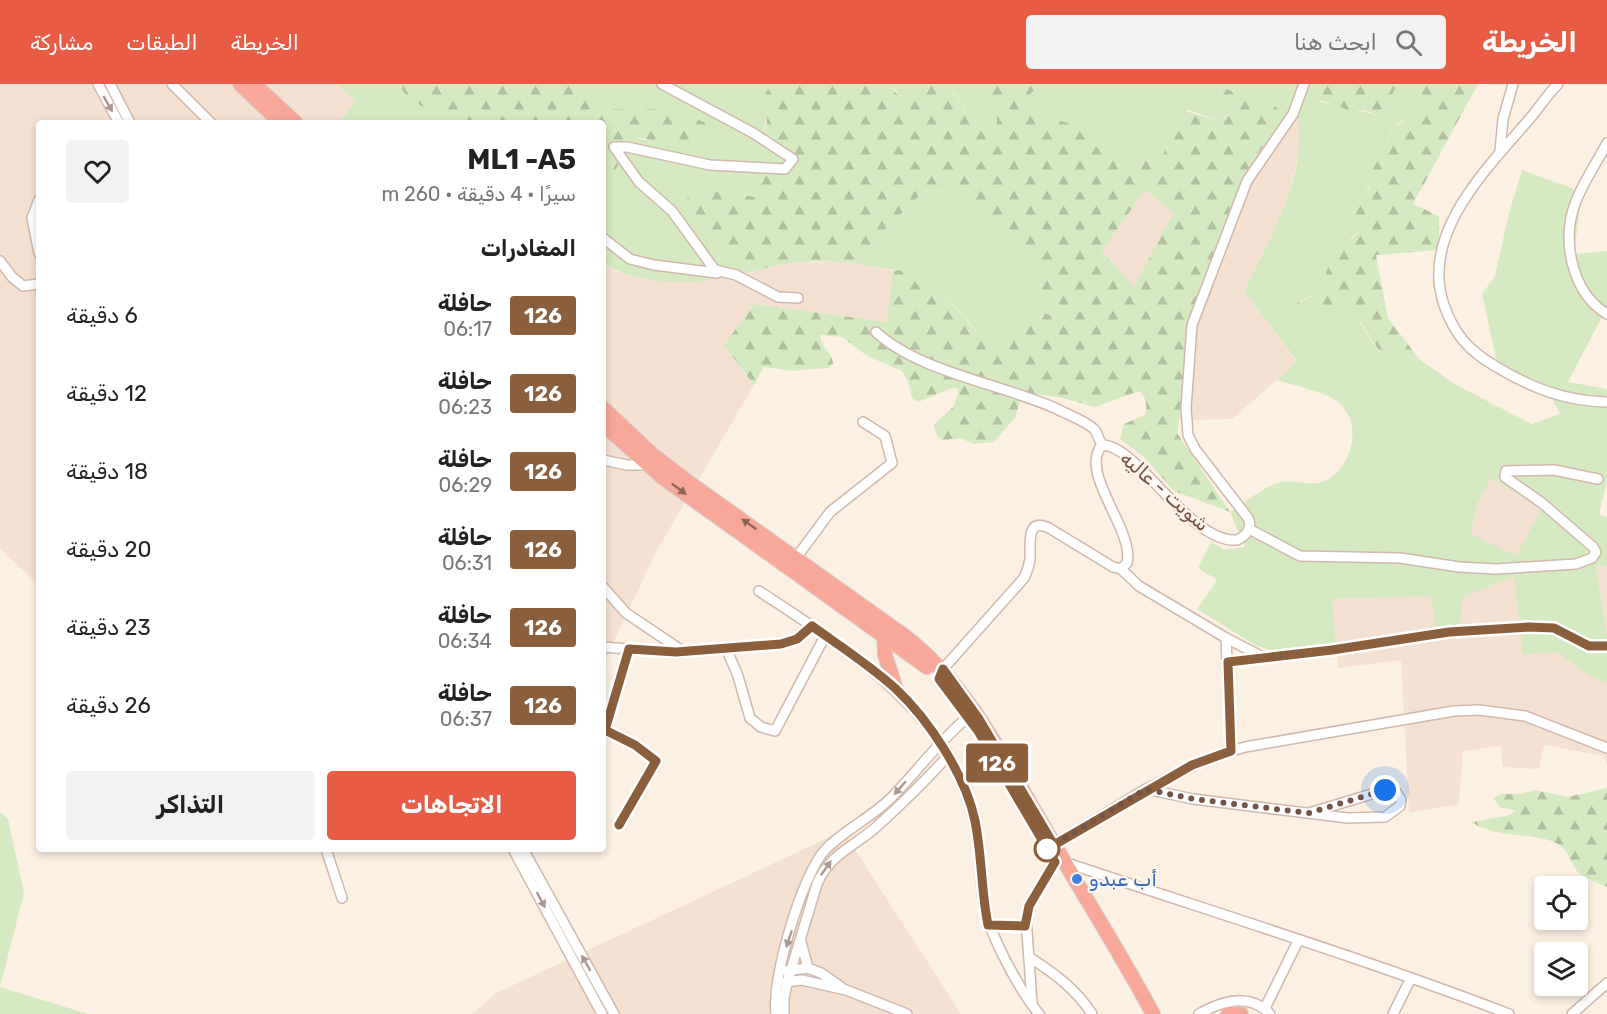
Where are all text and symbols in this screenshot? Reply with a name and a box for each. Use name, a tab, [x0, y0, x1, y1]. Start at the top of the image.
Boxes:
search box	[1026, 15, 1446, 69]
icon: search	[1392, 26, 1425, 59]
text: الخريطة	[1482, 26, 1577, 59]
text: ابحث هنا	[1294, 29, 1377, 56]
text: مشاركة	[30, 30, 93, 55]
text: الطبقات	[126, 30, 198, 55]
text: الخريطة	[231, 30, 299, 55]
one-way arrow	[103, 96, 113, 113]
button: heart	[66, 140, 129, 203]
text: ML1 -A5	[467, 143, 576, 176]
text: سيرًا · 4 دقيقة · 260 m	[381, 182, 576, 206]
text: المغادرات	[481, 235, 576, 262]
text: حافلة	[438, 290, 492, 317]
text: 6 دقيقة	[66, 302, 138, 329]
text: 126	[524, 303, 562, 328]
text: 06:17	[443, 317, 492, 341]
text: حافلة	[438, 368, 492, 395]
text: 12 دقيقة	[66, 380, 147, 407]
text: 126	[524, 381, 562, 406]
text: 06:23	[438, 395, 492, 419]
text: حافلة	[438, 446, 492, 473]
street label: شويت - عاليه	[1116, 446, 1214, 536]
text: 18 دقيقة	[66, 458, 148, 485]
text: 126	[524, 459, 562, 484]
text: 06:29	[439, 473, 492, 497]
one-way arrow	[671, 483, 686, 495]
one-way arrow	[741, 519, 757, 530]
text: حافلة	[438, 524, 492, 551]
text: 20 دقيقة	[66, 536, 151, 563]
text: 126	[524, 537, 562, 562]
text: 06:31	[442, 551, 492, 575]
text: حافلة	[438, 602, 492, 629]
text: 23 دقيقة	[66, 614, 151, 641]
text: 126	[524, 615, 562, 640]
text: 06:34	[438, 629, 492, 653]
text: حافلة	[438, 680, 492, 707]
text: 26 دقيقة	[66, 692, 151, 719]
text: 126	[524, 693, 562, 718]
text: 06:37	[440, 707, 492, 731]
line badge: 126	[962, 744, 1032, 782]
text: 126	[978, 751, 1016, 776]
button: التذاكر	[66, 771, 315, 840]
button: الاتجاهات	[327, 771, 576, 840]
your location	[1370, 775, 1400, 805]
one-way arrow	[894, 780, 907, 795]
unlabelled marker	[1034, 836, 1060, 862]
one-way arrow	[820, 860, 831, 876]
place label: أب عبدو	[1089, 867, 1157, 891]
marker: أب عبدو	[1070, 872, 1084, 886]
map controls	[1534, 876, 1588, 996]
button: locate	[1534, 876, 1588, 930]
one-way arrow	[536, 892, 546, 909]
one-way arrow	[783, 930, 793, 948]
button: layers	[1534, 942, 1588, 996]
one-way arrow	[581, 954, 591, 971]

